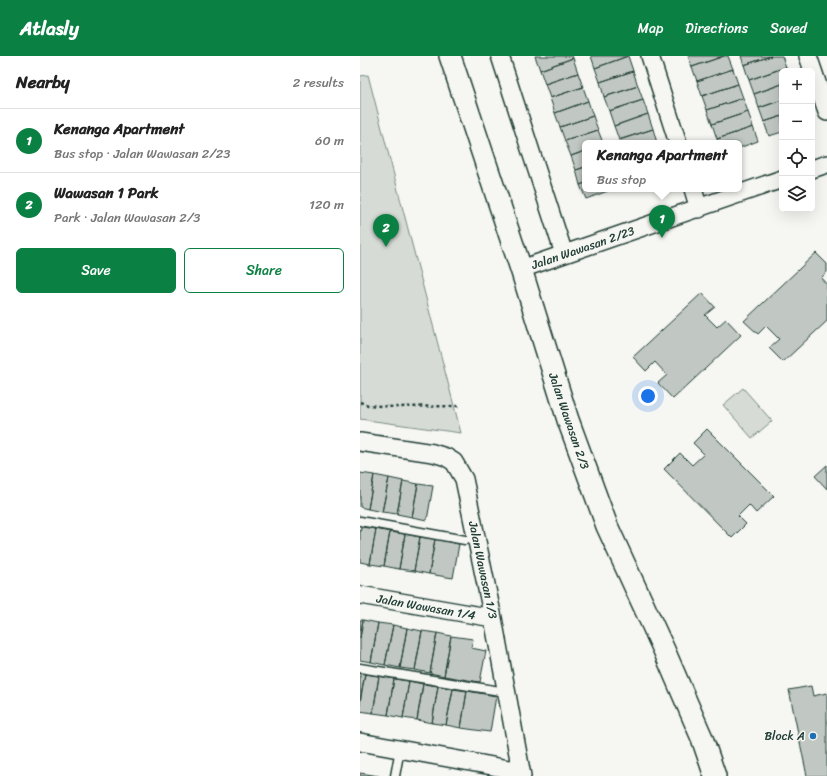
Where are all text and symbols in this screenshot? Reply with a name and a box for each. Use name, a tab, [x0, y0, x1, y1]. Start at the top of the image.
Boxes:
text: Atlasly	[20, 12, 79, 45]
text: Map	[637, 16, 663, 41]
text: Directions	[685, 16, 748, 41]
text: Saved	[770, 16, 807, 41]
text: Nearby	[16, 67, 70, 97]
map controls	[779, 68, 815, 212]
button: +	[779, 68, 815, 104]
text: 2 results	[293, 71, 344, 94]
button: −	[779, 104, 815, 140]
text: Kenanga Apartment	[54, 116, 184, 142]
text: 1	[26, 129, 32, 152]
text: 60 m	[315, 129, 344, 152]
popup	[582, 140, 742, 192]
button: locate	[779, 140, 815, 176]
text: Bus stop · Jalan Wawasan 2/23	[54, 142, 230, 165]
text: Kenanga Apartment	[597, 142, 727, 168]
text: Bus stop	[597, 168, 646, 191]
button: layers	[779, 176, 815, 212]
text: Wawasan 1 Park	[54, 180, 159, 206]
text: 2	[25, 193, 33, 216]
text: 120 m	[309, 193, 344, 216]
pin: 1	[649, 205, 675, 238]
text: Park · Jalan Wawasan 2/3	[54, 206, 200, 229]
pin: 2	[373, 214, 399, 247]
street label: Jalan Wawasan 2/23	[527, 220, 638, 276]
button: Save	[16, 248, 176, 293]
button: Share	[184, 248, 344, 293]
street label: Jalan Wawasan 2/3	[542, 369, 596, 473]
your location	[638, 386, 658, 406]
street label: Jalan Wawasan 1/3	[462, 518, 504, 621]
street label: Jalan Wawasan 1/4	[374, 587, 478, 627]
place label: Block A	[765, 725, 805, 747]
marker: Block A	[808, 731, 818, 741]

